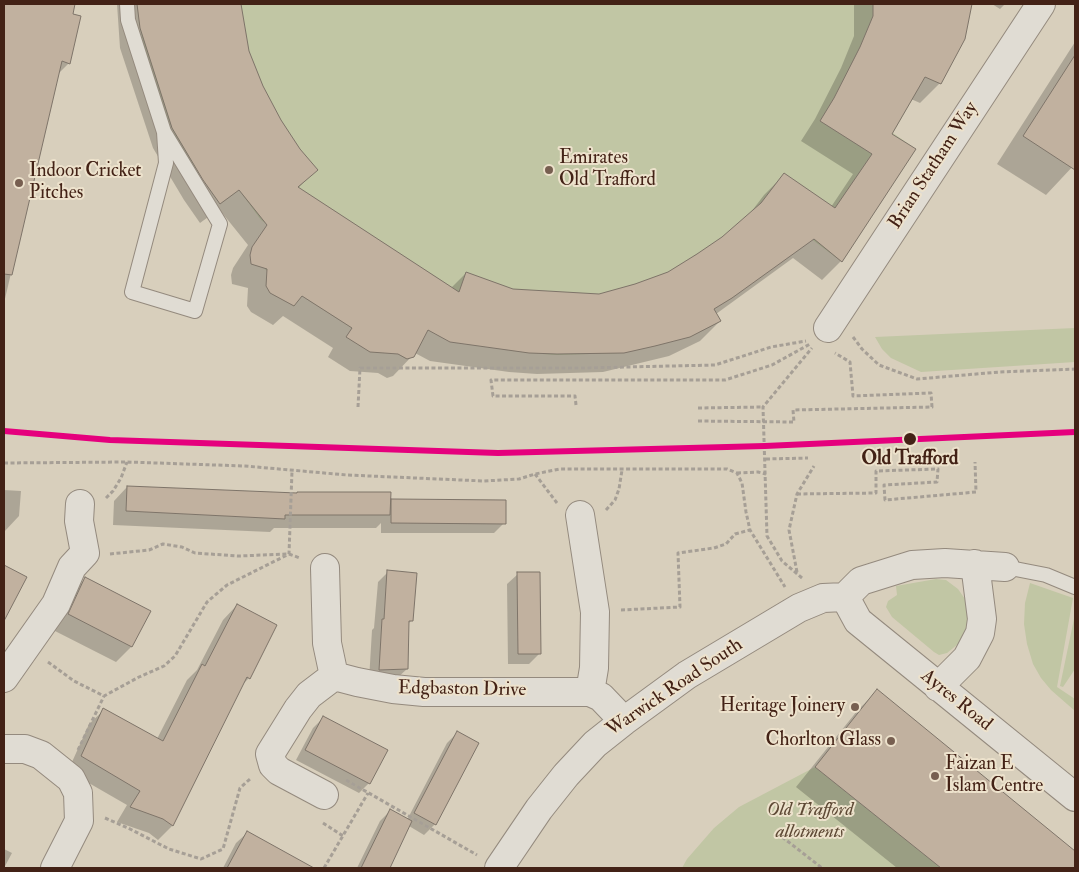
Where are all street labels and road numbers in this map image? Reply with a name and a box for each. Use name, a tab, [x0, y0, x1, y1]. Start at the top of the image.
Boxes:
street label: Brian Statham Way	[884, 98, 984, 234]
street label: Warwick Road South	[603, 634, 747, 742]
street label: Ayres Road	[916, 665, 996, 737]
street label: Edgbaston Drive	[398, 677, 526, 703]

